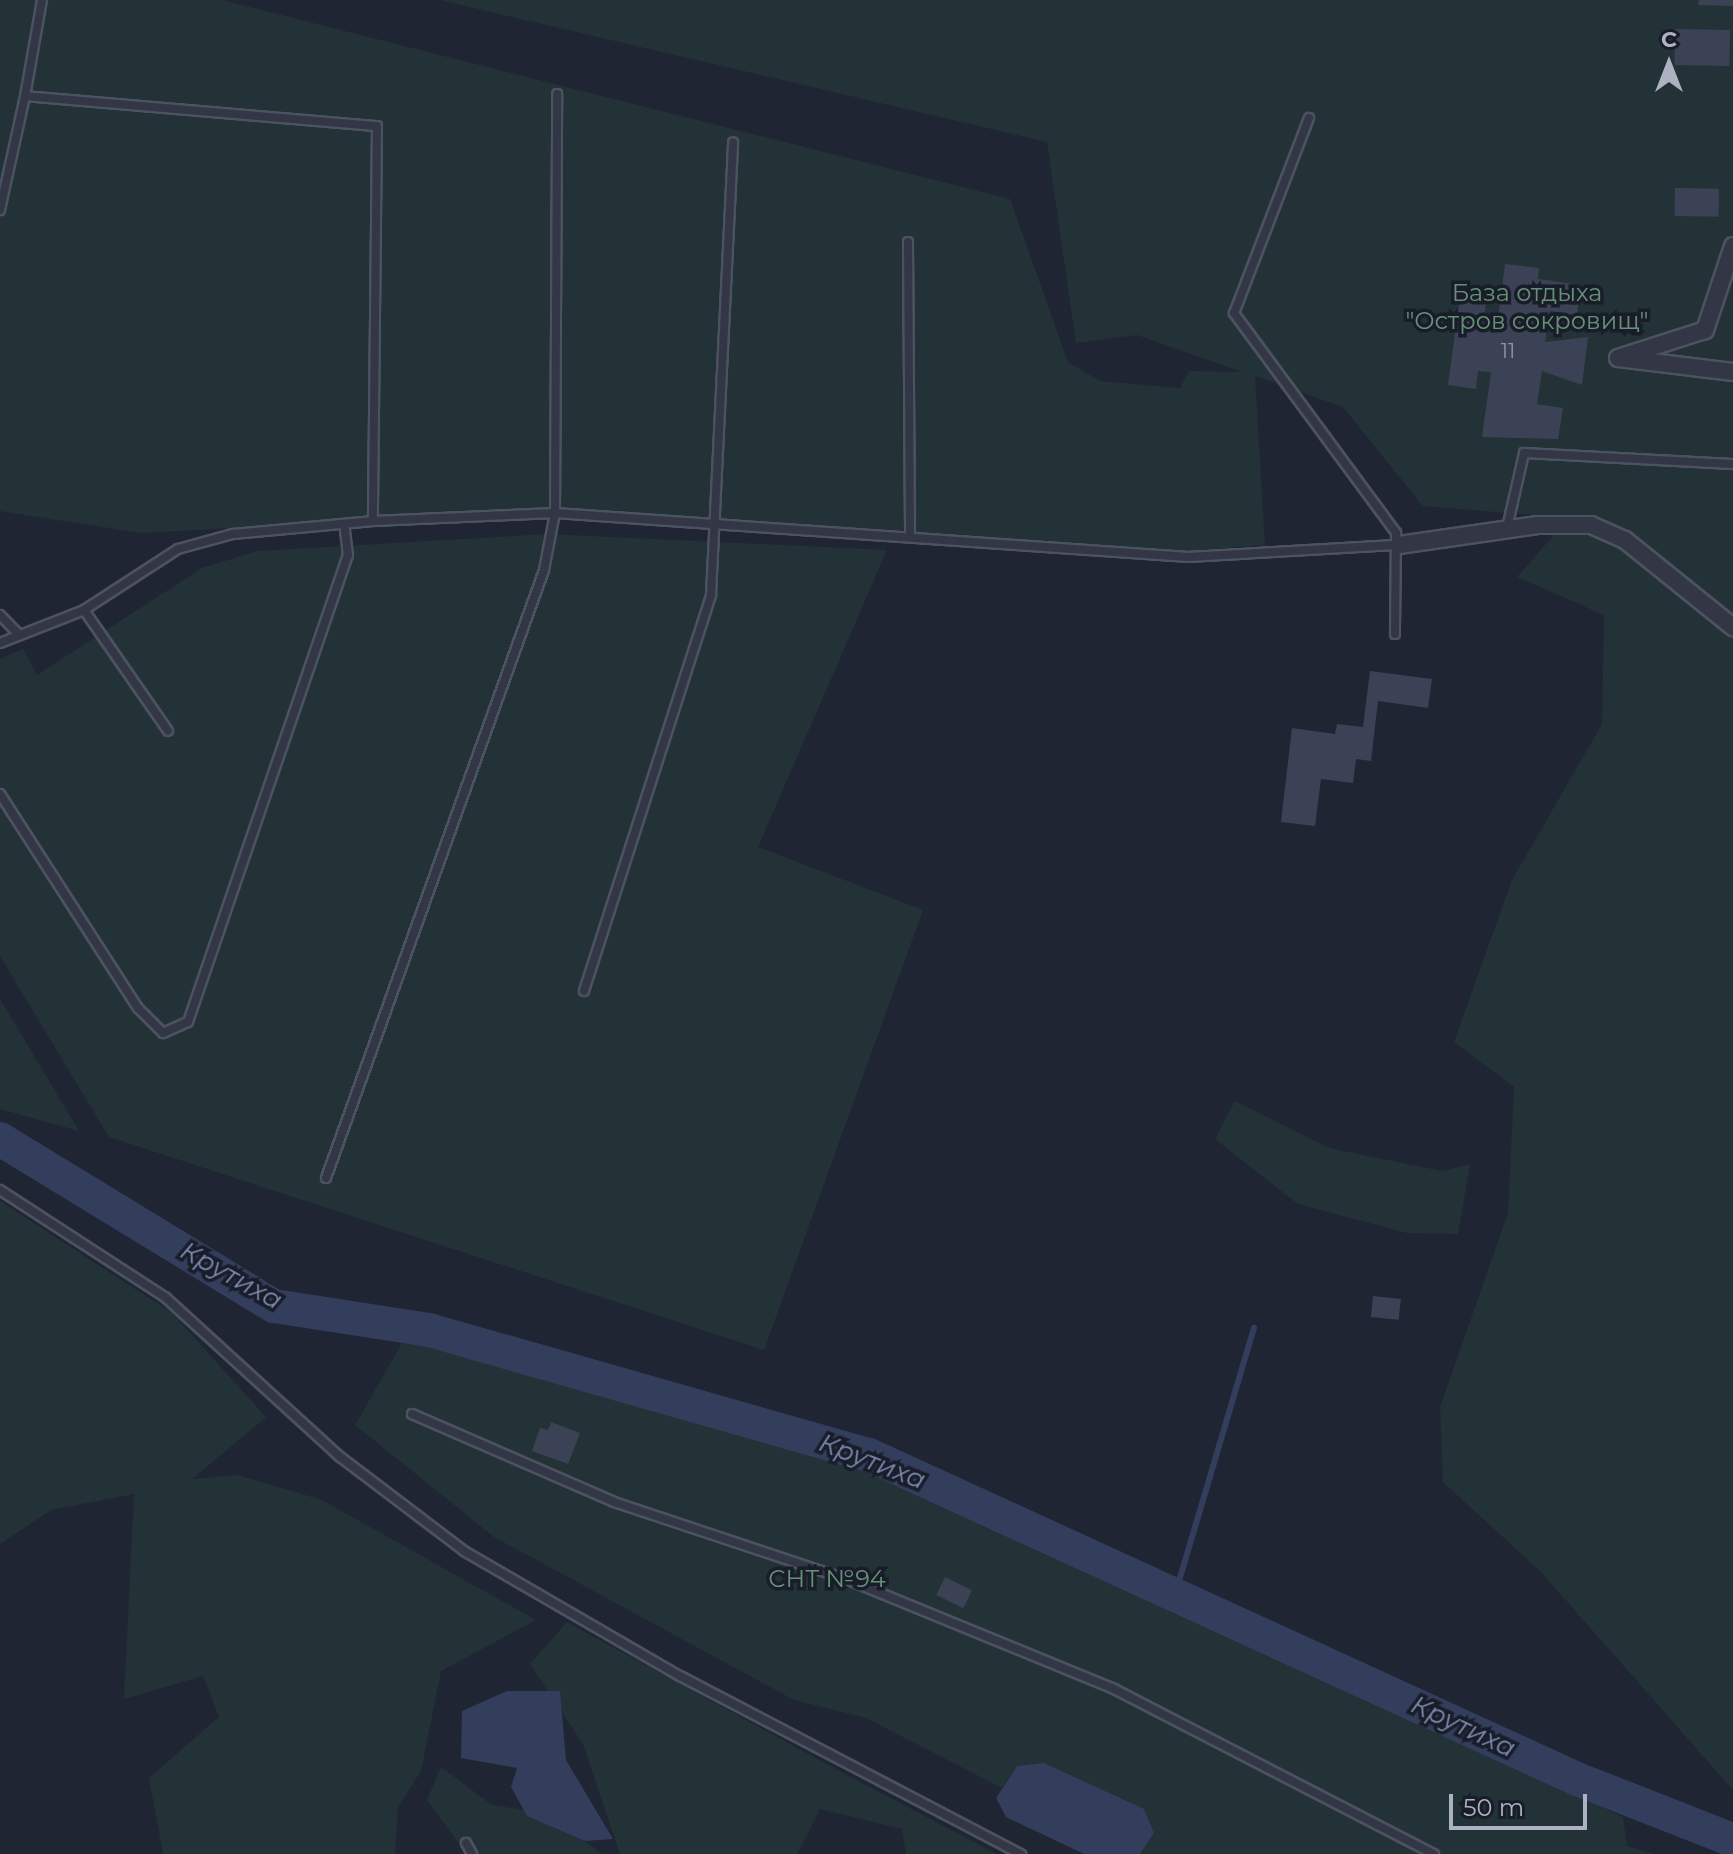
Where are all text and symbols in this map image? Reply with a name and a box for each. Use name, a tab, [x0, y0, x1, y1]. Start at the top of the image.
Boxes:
north arrow	[1629, 24, 1709, 104]
text: С	[1661, 26, 1677, 53]
park label: База отдыха "Остров сокровищ"	[1406, 279, 1648, 335]
house number: 11	[1501, 339, 1515, 363]
water label: Крутиха	[175, 1235, 287, 1317]
water label: Крутиха	[814, 1427, 930, 1497]
park label: СНТ №94	[768, 1565, 886, 1593]
water label: Крутиха	[1406, 1689, 1520, 1765]
scale bar	[1453, 1778, 1591, 1828]
text: 50 m	[1463, 1793, 1524, 1822]

